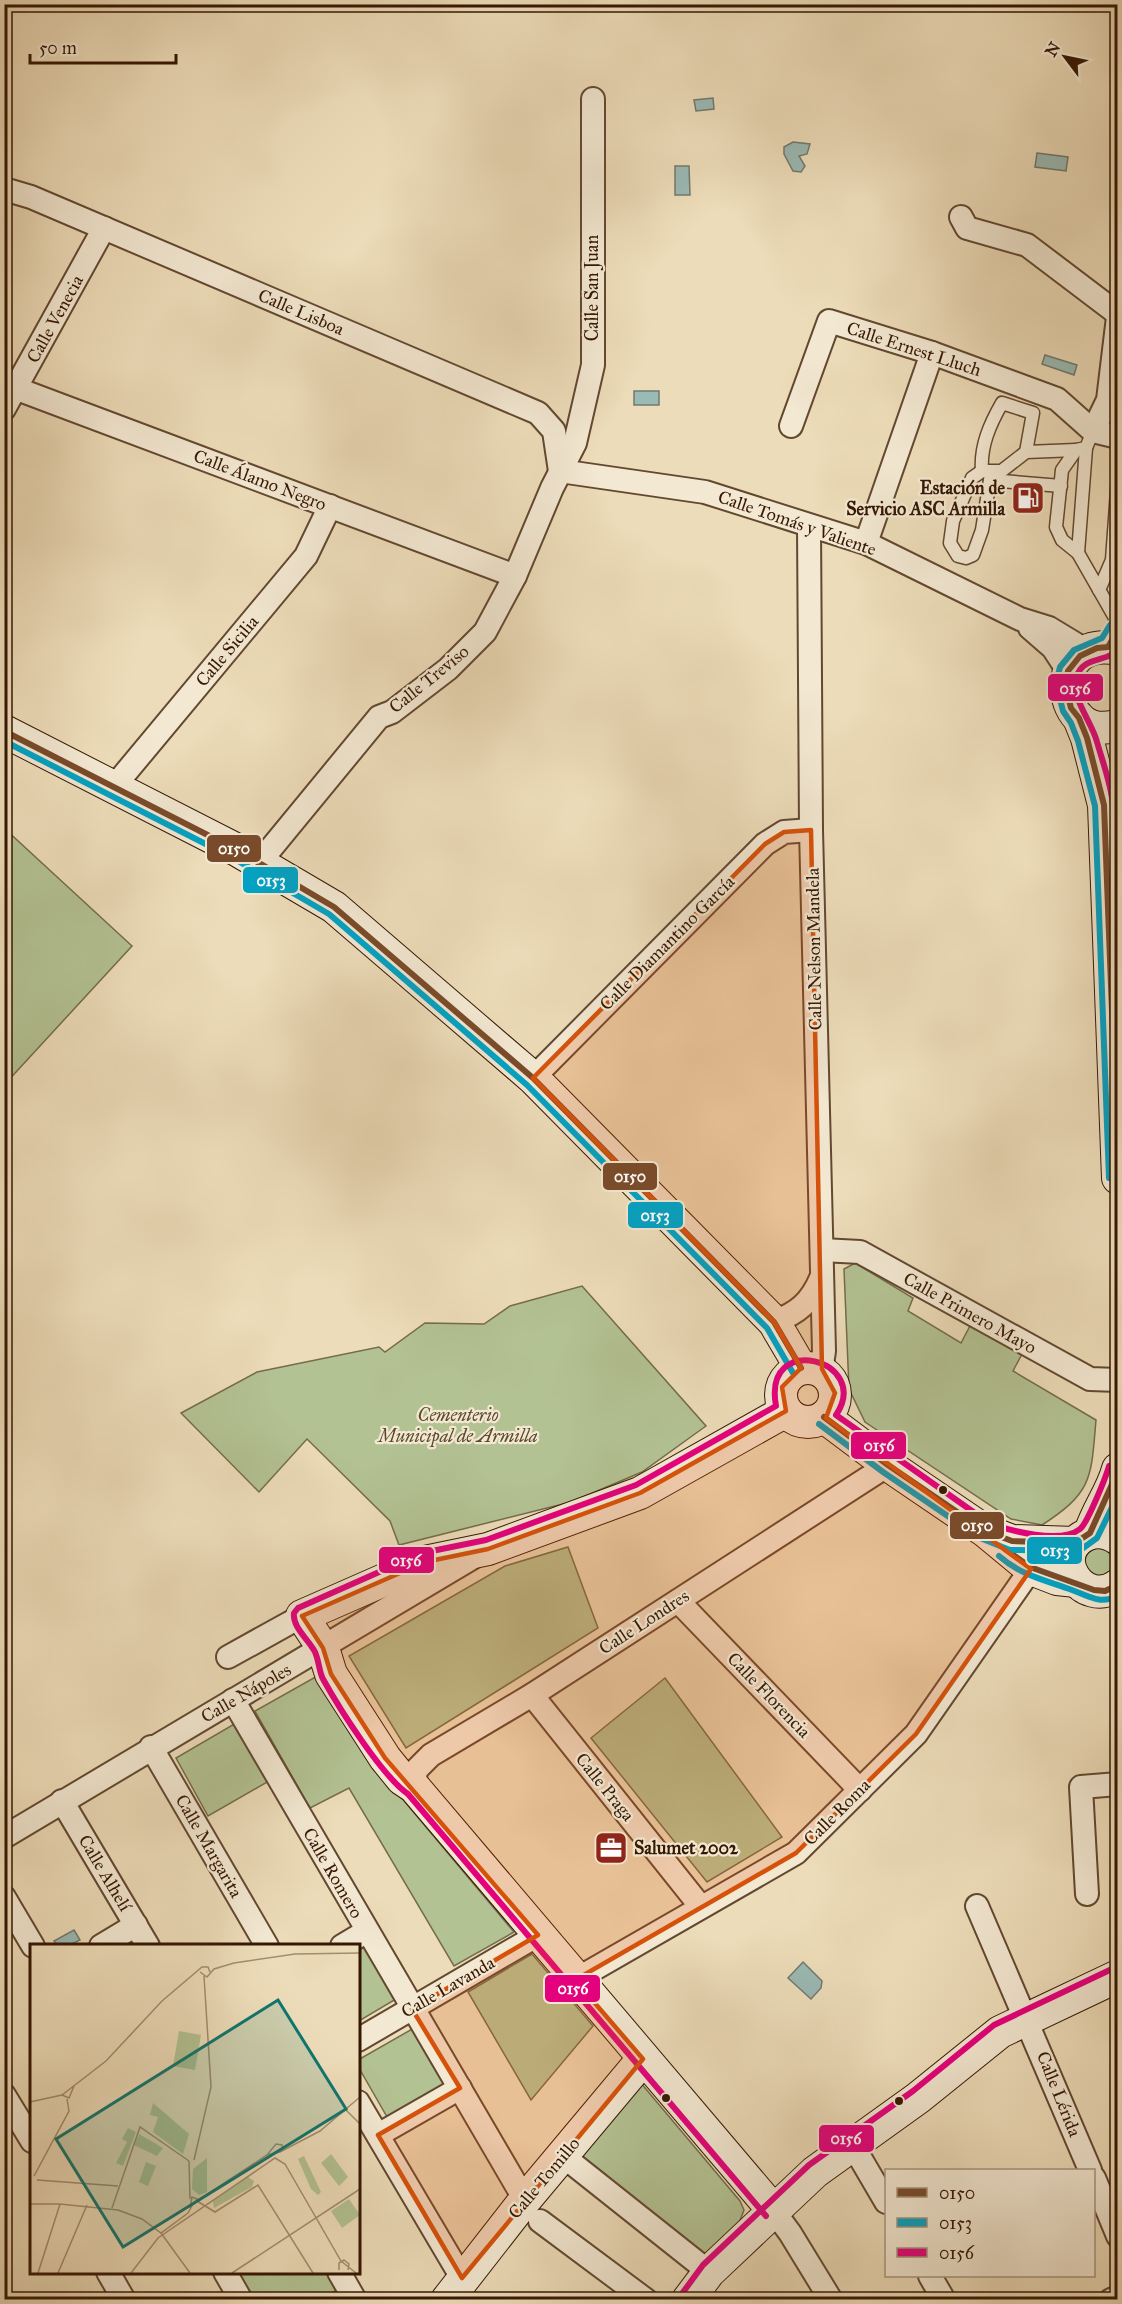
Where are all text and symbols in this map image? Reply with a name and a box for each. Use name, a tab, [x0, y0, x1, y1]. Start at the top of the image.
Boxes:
scale bar	[30, 27, 176, 65]
north arrow	[1035, 27, 1095, 87]
text: 50 m	[39, 37, 77, 59]
text: N	[1041, 38, 1065, 60]
street label: Calle San Juan	[581, 235, 604, 341]
street label: Calle Venecia	[22, 271, 88, 367]
street label: Calle Lisboa	[255, 284, 348, 340]
street label: Calle Ernest Lluch	[844, 317, 984, 381]
street label: Calle Álamo Negro	[190, 443, 330, 516]
place label: Estación de Servicio ASC Armilla	[846, 477, 1005, 520]
fuel station icon: Estación de Servicio ASC Armilla	[1010, 480, 1046, 516]
street label: Calle Tomás y Valiente	[715, 486, 879, 560]
street label: Calle Sicilia	[191, 611, 263, 691]
street label: Calle Treviso	[385, 640, 473, 718]
line badge: 0156	[1047, 673, 1104, 702]
text: 0156	[1059, 679, 1091, 698]
line badge: 0150	[206, 834, 262, 863]
text: 0150	[218, 839, 250, 858]
line badge: 0153	[242, 866, 299, 894]
street label: Calle Nelson Mandela	[802, 867, 826, 1030]
text: 0153	[256, 871, 286, 891]
street label: Calle Diamantino García	[595, 871, 739, 1015]
line badge: 0150	[602, 1162, 658, 1191]
text: 0150	[614, 1167, 646, 1186]
line badge: 0153	[627, 1201, 684, 1229]
text: 0153	[640, 1206, 670, 1226]
street label: Calle Primero Mayo	[900, 1267, 1040, 1359]
park label: Cementerio Municipal de Armilla	[376, 1404, 538, 1448]
line badge: 0156	[850, 1431, 907, 1460]
text: 0156	[863, 1436, 895, 1455]
unlabelled marker	[937, 1484, 949, 1496]
line badge: 0150	[949, 1511, 1005, 1540]
text: 0150	[961, 1516, 993, 1535]
line badge: 0153	[1026, 1536, 1083, 1565]
text: 0153	[1040, 1541, 1070, 1561]
line badge: 0156	[378, 1546, 435, 1574]
text: 0156	[390, 1551, 422, 1570]
street label: Calle Londres	[595, 1585, 693, 1659]
street label: Calle Florencia	[723, 1648, 816, 1743]
street label: Calle Nápoles	[197, 1658, 295, 1728]
street label: Calle Praga	[570, 1748, 639, 1827]
street label: Calle Roma	[799, 1774, 875, 1850]
street label: Calle Margarita	[170, 1791, 248, 1902]
street label: Calle Romero	[298, 1824, 368, 1922]
office icon: Salumet 2002	[593, 1830, 629, 1866]
street label: Calle Alhelí	[74, 1831, 137, 1916]
place label: Salumet 2002	[634, 1837, 739, 1859]
inset map	[30, 1944, 360, 2274]
street label: Calle Lavanda	[397, 1951, 499, 2023]
line badge: 0156	[544, 1974, 601, 2003]
text: 0156	[557, 1979, 589, 1998]
street label: Calle Lérida	[1032, 2048, 1086, 2140]
unlabelled marker	[660, 2092, 672, 2104]
unlabelled marker	[893, 2095, 905, 2107]
line badge: 0156	[818, 2124, 875, 2153]
text: 0156	[830, 2129, 862, 2148]
street label: Calle Tomillo	[503, 2133, 585, 2223]
legend	[885, 2169, 1095, 2277]
text: 0150	[939, 2182, 975, 2204]
text: 0153	[939, 2212, 972, 2234]
text: 0156	[939, 2242, 975, 2264]

